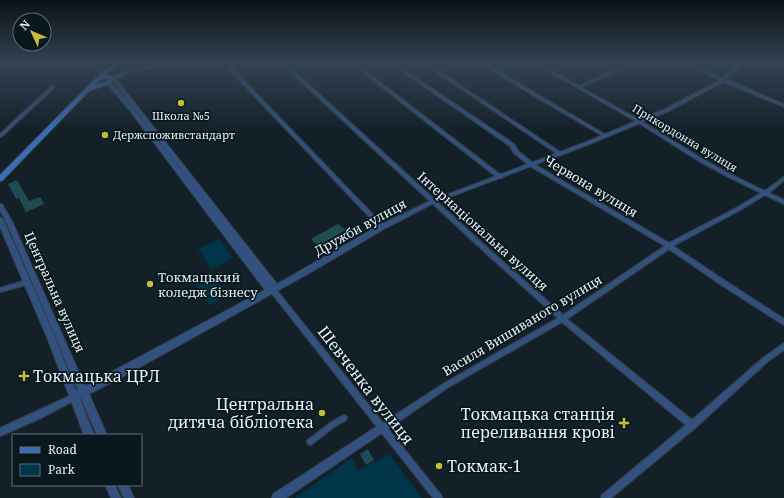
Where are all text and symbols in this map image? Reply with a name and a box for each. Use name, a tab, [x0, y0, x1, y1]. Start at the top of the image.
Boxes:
north arrow	[12, 12, 52, 52]
text: N	[16, 16, 33, 33]
marker: Школа №5	[176, 98, 186, 108]
street label: Прикордонна вулиця	[630, 100, 741, 175]
place label: Школа №5	[152, 108, 210, 123]
place label: Держспоживстандарт	[113, 127, 235, 142]
marker: Держспоживстандарт	[100, 130, 110, 140]
street label: Червона вулиця	[541, 151, 641, 221]
street label: Інтернаціональна вулиця	[414, 167, 552, 295]
street label: Дружби вулиця	[311, 194, 409, 260]
street label: Центральна вулиця	[20, 229, 90, 355]
place label: Токмацький коледж бізнесу	[158, 268, 258, 301]
street label: Василя Вишиваного вулиця	[439, 270, 605, 380]
marker: Токмацький коледж бізнесу	[145, 279, 155, 289]
street label: Шевченка вулиця	[313, 321, 419, 449]
place label: Токмацька ЦРЛ	[33, 365, 160, 387]
marker: Токмацька ЦРЛ	[18, 370, 30, 382]
place label: Центральна дитяча бібліотека	[168, 393, 314, 433]
place label: Токмацька станція переливання крові	[461, 403, 615, 443]
marker: Центральна дитяча бібліотека	[317, 408, 327, 418]
marker: Токмацька станція переливання крові	[618, 417, 630, 429]
legend	[12, 434, 142, 486]
text: Road	[48, 441, 78, 458]
place label: Токмак-1	[447, 455, 521, 477]
text: Park	[48, 461, 76, 478]
marker: Токмак-1	[434, 461, 444, 471]

